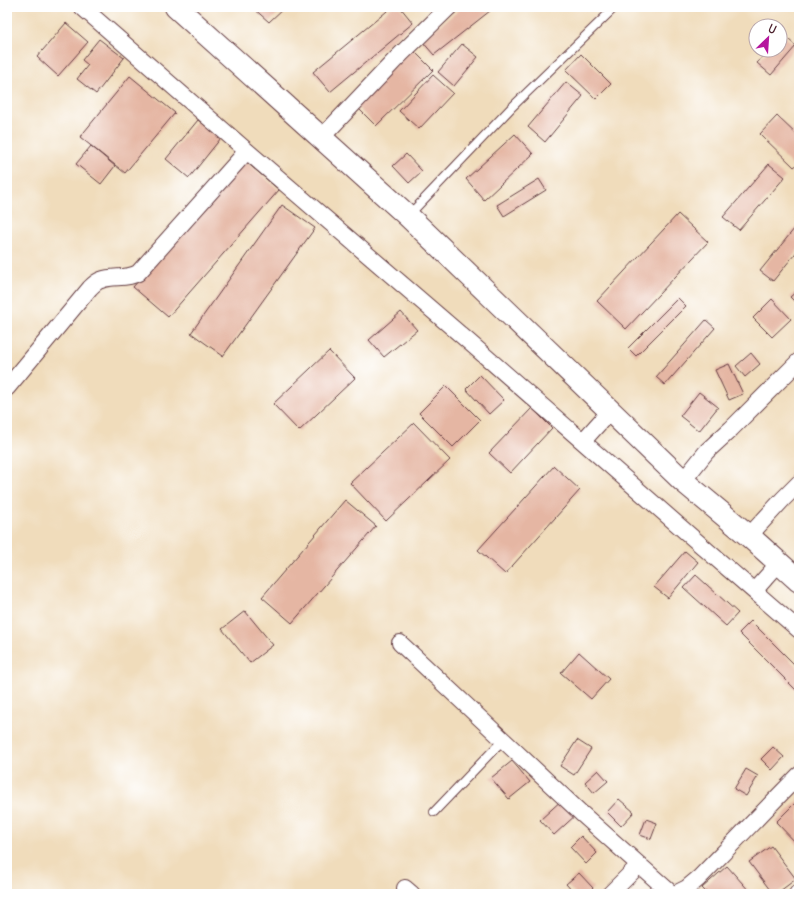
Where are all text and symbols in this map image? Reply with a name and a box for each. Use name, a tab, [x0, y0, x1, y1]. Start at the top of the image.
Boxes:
north arrow	[748, 18, 788, 58]
text: U	[766, 21, 779, 37]

